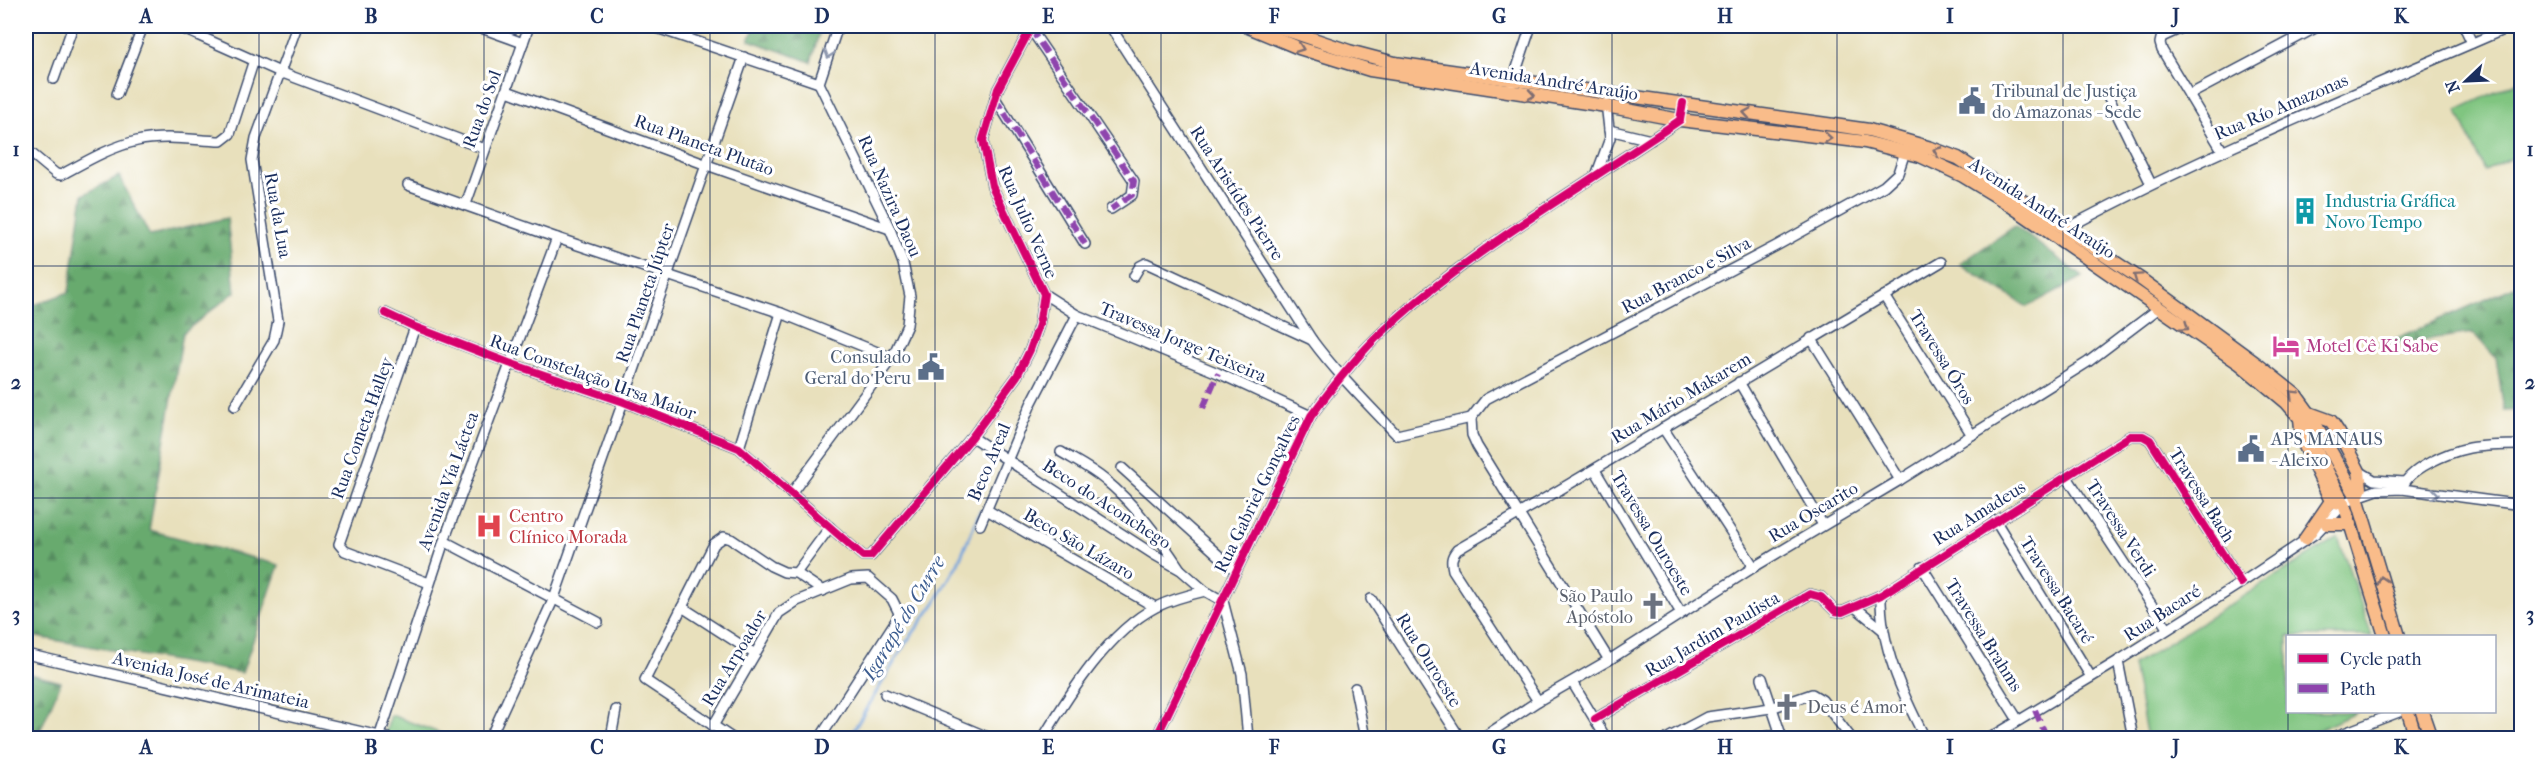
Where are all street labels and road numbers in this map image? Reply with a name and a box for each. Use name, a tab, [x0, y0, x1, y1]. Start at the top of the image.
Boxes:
street label: Avenida André Araújo	[1467, 58, 1640, 105]
street label: Rua do Sol	[459, 67, 506, 151]
street label: Rua Río Amazonas	[2211, 70, 2352, 145]
street label: Rua Planeta Plutão	[631, 110, 776, 180]
street label: Rua Aristídes Pierre	[1185, 122, 1288, 265]
street label: Rua Nazira Daou	[853, 132, 926, 260]
street label: Avenida André Araújo	[1964, 153, 2119, 264]
street label: Rua Julio Verne	[993, 162, 1062, 282]
street label: Rua da Lua	[260, 171, 295, 260]
street label: Rua Planeta Júpter	[612, 220, 679, 366]
street label: Rua Branco e Silva	[1618, 232, 1755, 318]
street label: Travessa Jorge Teixeira	[1096, 298, 1270, 387]
street label: Travessa Óros	[1904, 305, 1981, 409]
street label: Rua Constelação Ursa Maior	[487, 330, 699, 425]
street label: Rua Mário Makarem	[1607, 348, 1755, 449]
street label: Rua Cometa Halley	[327, 353, 398, 502]
street label: Avenida Vía Láctea	[413, 408, 484, 554]
street label: Rua Gabriel Gonçalves	[1210, 411, 1305, 577]
street label: Beco Areal	[964, 420, 1015, 504]
street label: Travessa Bach	[2164, 444, 2239, 546]
street label: Beco do Aconchego	[1039, 455, 1175, 554]
street label: Travessa Ouroeste	[1606, 467, 1697, 599]
street label: Rua Amadeus	[1929, 476, 2030, 550]
street label: Travessa Verdi	[2081, 476, 2160, 581]
street label: Rua Oscarito	[1765, 477, 1862, 547]
street label: Beco São Lázaro	[1020, 504, 1138, 585]
street label: Travessa Bacaré	[2015, 533, 2098, 648]
street label: Travessa Brahms	[1940, 575, 2027, 696]
street label: Rua Bacaré	[2120, 581, 2205, 646]
street label: Rua Jardim Paulista	[1641, 587, 1784, 682]
street label: Rua Arpoador	[697, 606, 772, 710]
street label: Rua Ouroeste	[1391, 609, 1466, 711]
street label: Avenida José de Arimateia	[110, 647, 312, 713]

